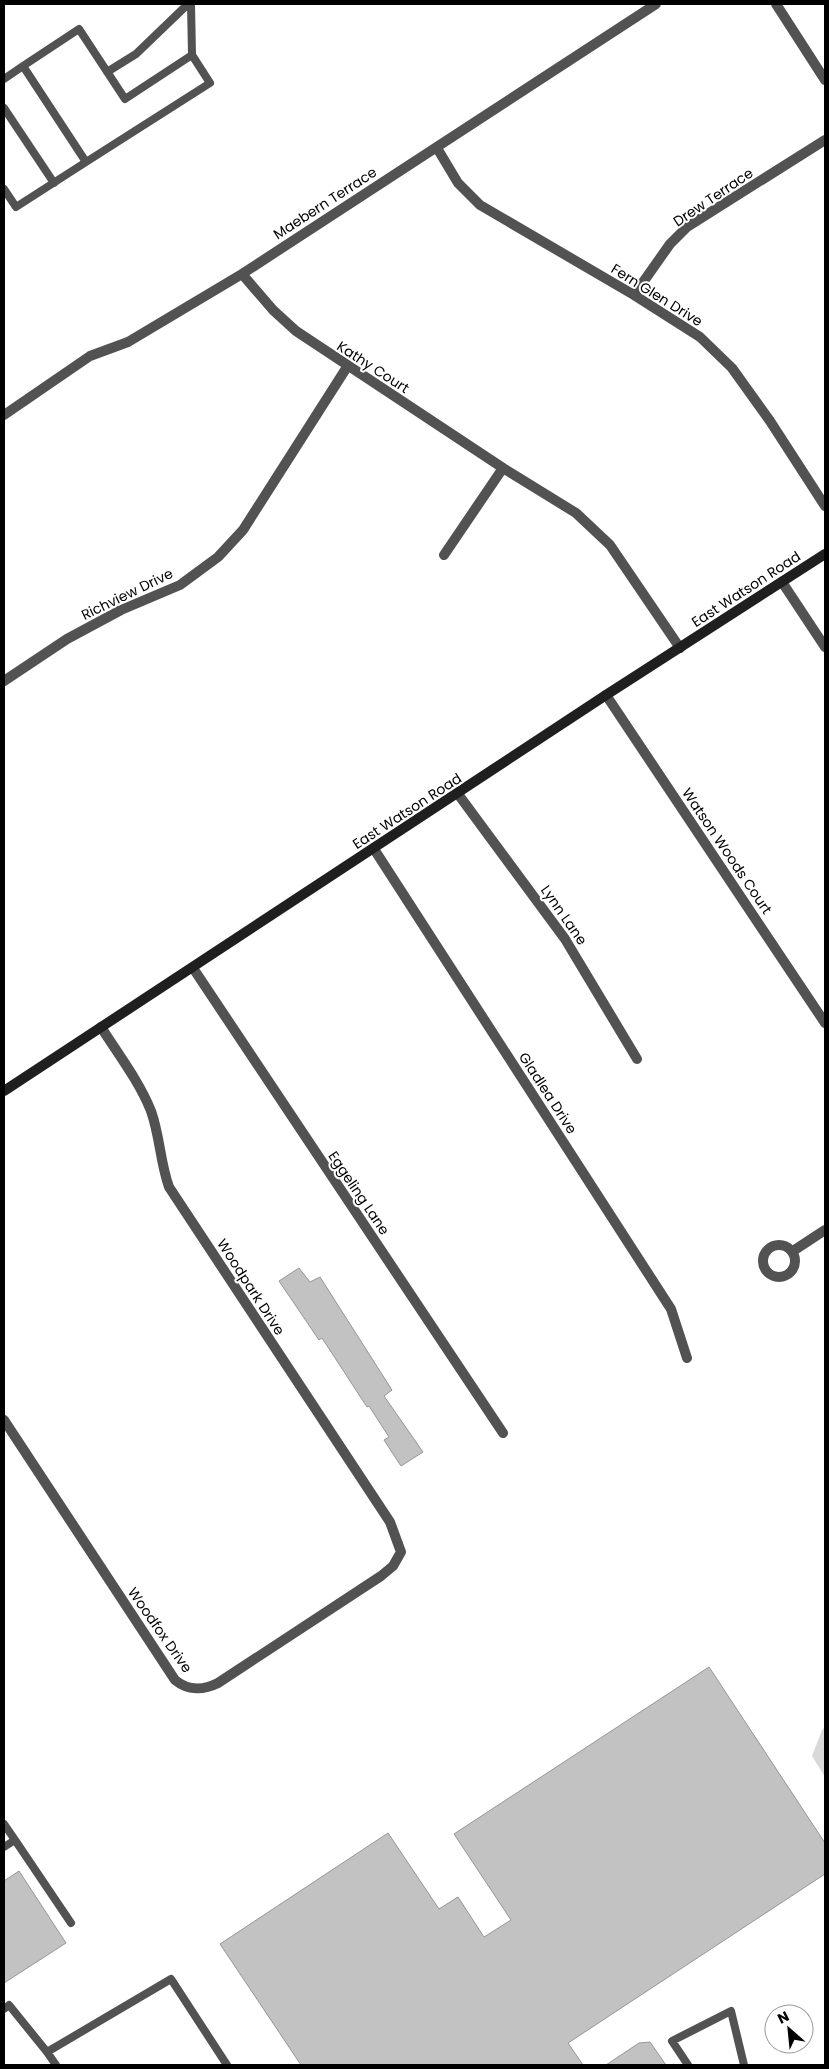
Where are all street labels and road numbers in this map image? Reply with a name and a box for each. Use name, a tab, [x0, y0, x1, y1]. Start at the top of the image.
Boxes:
street label: Maebern Terrace	[269, 162, 381, 244]
street label: Drew Terrace	[669, 163, 757, 231]
street label: Fern Glen Drive	[607, 259, 707, 331]
street label: Kathy Court	[333, 336, 413, 398]
street label: East Watson Road	[688, 546, 804, 632]
street label: Richview Drive	[78, 563, 176, 625]
street label: East Watson Road	[349, 768, 465, 854]
street label: Watson Woods Court	[677, 784, 777, 918]
street label: Lynn Lane	[536, 881, 592, 949]
street label: Gladlea Drive	[514, 1048, 582, 1138]
street label: Eggeling Lane	[324, 1147, 395, 1239]
street label: Woodpark Drive	[212, 1235, 290, 1339]
street label: Woodfox Drive	[123, 1583, 197, 1677]

